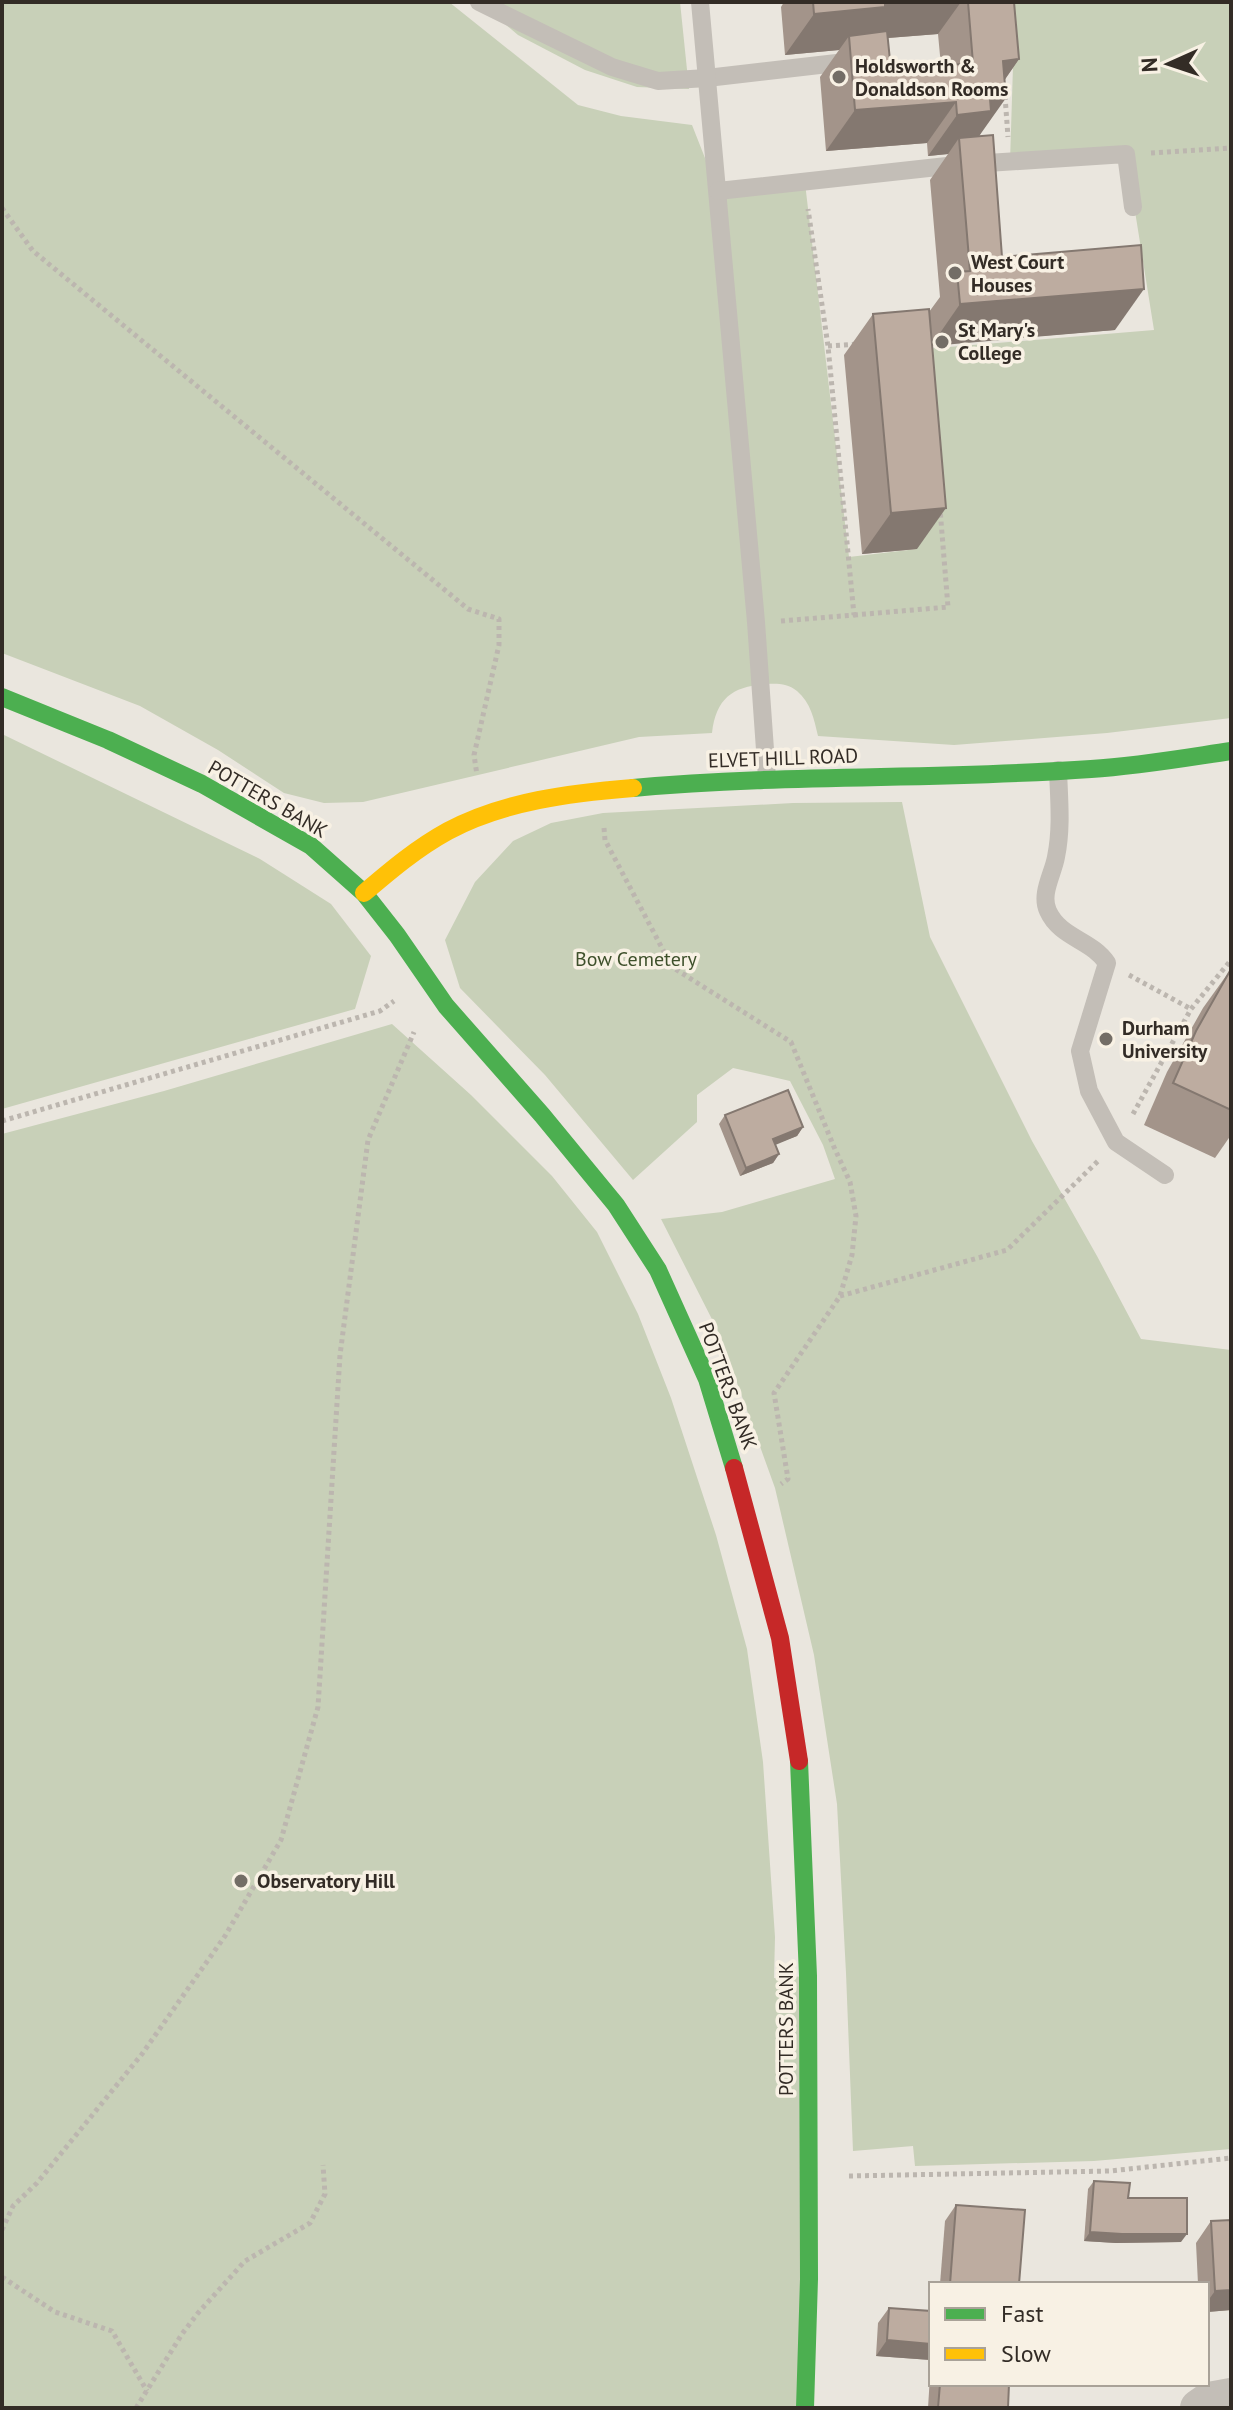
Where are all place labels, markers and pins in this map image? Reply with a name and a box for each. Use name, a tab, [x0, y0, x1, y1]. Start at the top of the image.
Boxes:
place label: Holdsworth & Donaldson Rooms	[855, 53, 1008, 102]
marker: Holdsworth & Donaldson Rooms	[830, 68, 848, 86]
place label: West Court Houses	[971, 249, 1064, 298]
marker: West Court Houses	[946, 264, 964, 282]
place label: St Mary's College	[958, 317, 1035, 366]
marker: St Mary's College	[933, 333, 951, 351]
place label: Durham University	[1122, 1015, 1208, 1064]
marker: Durham University	[1097, 1030, 1115, 1048]
place label: Observatory Hill	[257, 1868, 395, 1894]
marker: Observatory Hill	[232, 1872, 250, 1890]

